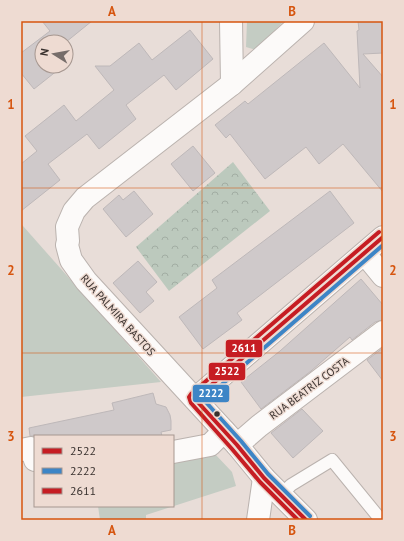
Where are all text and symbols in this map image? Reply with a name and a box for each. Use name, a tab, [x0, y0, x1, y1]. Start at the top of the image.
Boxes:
text: A	[108, 3, 116, 20]
text: B	[288, 3, 296, 20]
north arrow	[34, 34, 74, 74]
text: N	[37, 47, 52, 57]
text: 1	[7, 96, 15, 113]
text: 1	[389, 96, 397, 113]
text: 2	[7, 262, 15, 279]
text: 2	[389, 262, 397, 279]
street label: RUA PALMIRA BASTOS	[78, 271, 158, 359]
line badge: 2611	[225, 339, 263, 358]
text: 2611	[232, 341, 256, 355]
street label: RUA BEATRIZ COSTA	[266, 353, 352, 423]
line badge: 2522	[208, 362, 246, 381]
text: 2522	[215, 364, 239, 378]
line badge: 2222	[192, 384, 230, 403]
text: 2222	[199, 386, 223, 400]
unlabelled marker	[212, 409, 222, 419]
text: 3	[7, 428, 15, 445]
text: 3	[389, 428, 397, 445]
legend	[34, 435, 174, 507]
text: 2522	[70, 443, 96, 458]
text: 2222	[70, 463, 96, 478]
text: 2611	[70, 483, 96, 498]
text: A	[108, 522, 116, 539]
text: B	[288, 522, 296, 539]

